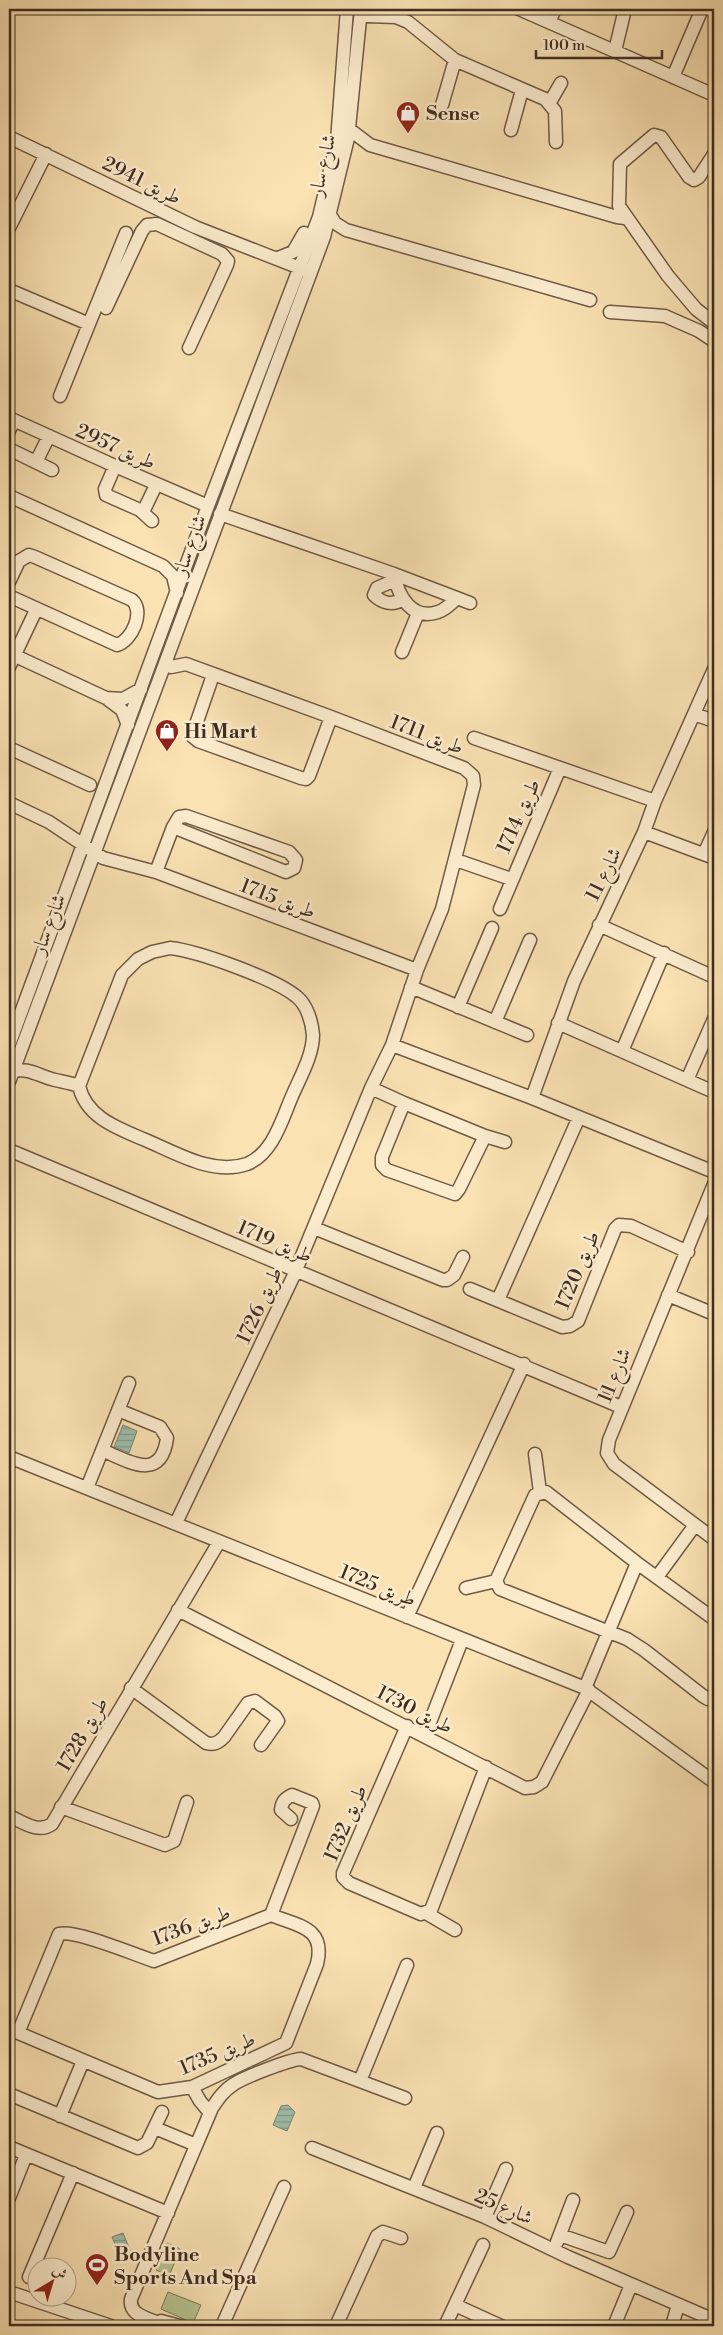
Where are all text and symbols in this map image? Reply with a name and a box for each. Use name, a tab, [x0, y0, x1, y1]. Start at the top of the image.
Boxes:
scale bar	[536, 28, 662, 60]
text: 100 m	[543, 36, 585, 55]
shop icon: Sense	[395, 100, 421, 134]
place label: Sense	[426, 102, 480, 127]
street label: شارع سار	[304, 132, 347, 202]
street label: طريق 2941	[98, 152, 185, 211]
street label: طريق 2957	[72, 419, 159, 476]
street label: شارع سار	[167, 512, 217, 583]
street label: طريق 1711	[386, 710, 467, 761]
shop icon: Hi Mart	[154, 718, 180, 752]
place label: Hi Mart	[184, 720, 258, 745]
street label: طريق 1714	[492, 776, 547, 858]
street label: شارع 11	[581, 844, 632, 907]
street label: طريق 1715	[236, 874, 319, 925]
street label: شارع سار	[26, 891, 76, 962]
street label: طريق 1719	[233, 1215, 316, 1269]
street label: طريق 1720	[551, 1228, 606, 1314]
street label: طريق 1726	[232, 1263, 289, 1348]
street label: شارع 11	[593, 1345, 641, 1408]
street label: طريق 1725	[335, 1560, 419, 1613]
street label: طريق 1730	[372, 1680, 457, 1740]
street label: طريق 1728	[52, 1693, 115, 1776]
street label: طريق 1732	[319, 1782, 374, 1866]
street label: طريق 1736	[149, 1901, 234, 1952]
street label: طريق 1735	[176, 2027, 259, 2082]
street label: شارع 25	[469, 2183, 536, 2235]
place label: Bodyline Sports And Spa	[114, 2243, 257, 2291]
sports icon: Bodyline Sports And Spa	[84, 2252, 110, 2286]
north arrow	[28, 2258, 78, 2308]
text: ش	[48, 2261, 70, 2284]

